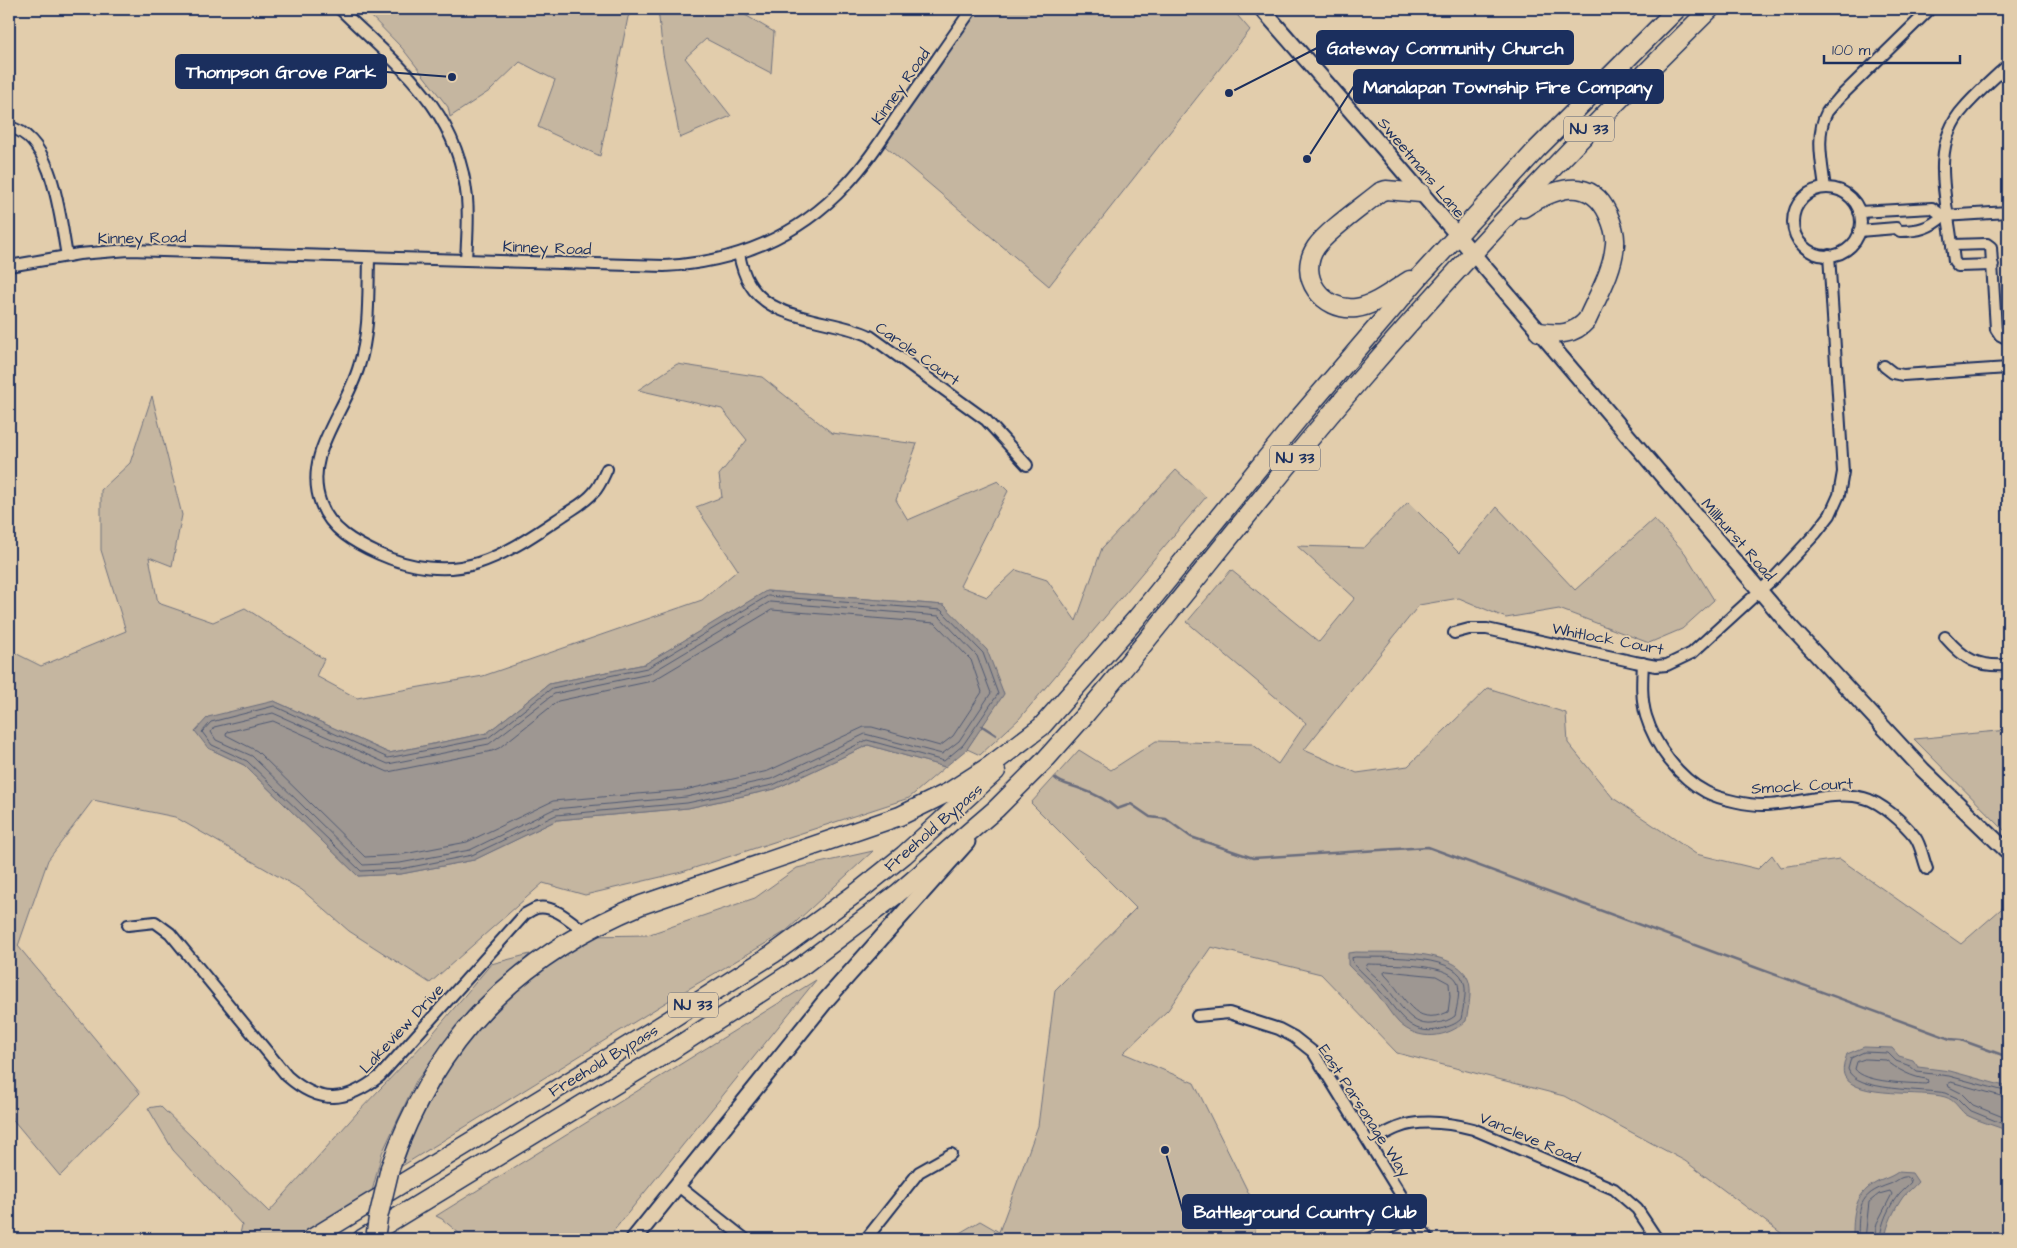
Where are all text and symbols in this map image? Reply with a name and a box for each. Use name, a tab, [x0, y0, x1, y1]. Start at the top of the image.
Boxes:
callout: Gateway Community Church	[1317, 31, 1573, 64]
scale bar	[1824, 32, 1961, 64]
text: Gateway Community Church	[1327, 36, 1564, 62]
text: 100 m	[1832, 40, 1871, 61]
street label: Kinney Road	[866, 44, 936, 130]
callout: Thompson Grove Park	[176, 55, 386, 88]
text: Thompson Grove Park	[185, 60, 377, 85]
callout: Manalapan Township Fire Company	[1354, 70, 1663, 103]
text: Manalapan Township Fire Company	[1363, 75, 1653, 101]
street label: Sweetmans Lane	[1372, 112, 1470, 223]
road number: NJ 33	[1564, 116, 1614, 142]
street label: Kinney Road	[97, 226, 187, 251]
street label: Kinney Road	[502, 235, 592, 262]
street label: Carole Court	[871, 317, 965, 391]
road number: NJ 33	[1270, 446, 1320, 470]
street label: Millhurst Road	[1696, 493, 1780, 586]
street label: Whitlock Court	[1550, 617, 1666, 661]
street label: Smock Court	[1751, 772, 1854, 800]
street label: Freehold Bypass	[879, 779, 989, 878]
street label: Lakeview Drive	[354, 979, 449, 1078]
road number: NJ 33	[668, 992, 718, 1018]
street label: Freehold Bypass	[544, 1019, 663, 1103]
street label: East Parsonage Way	[1312, 1040, 1415, 1182]
street label: Vancleve Road	[1476, 1107, 1583, 1169]
callout: Battleground Country Club	[1183, 1195, 1426, 1228]
text: Battleground Country Club	[1193, 1200, 1417, 1226]

